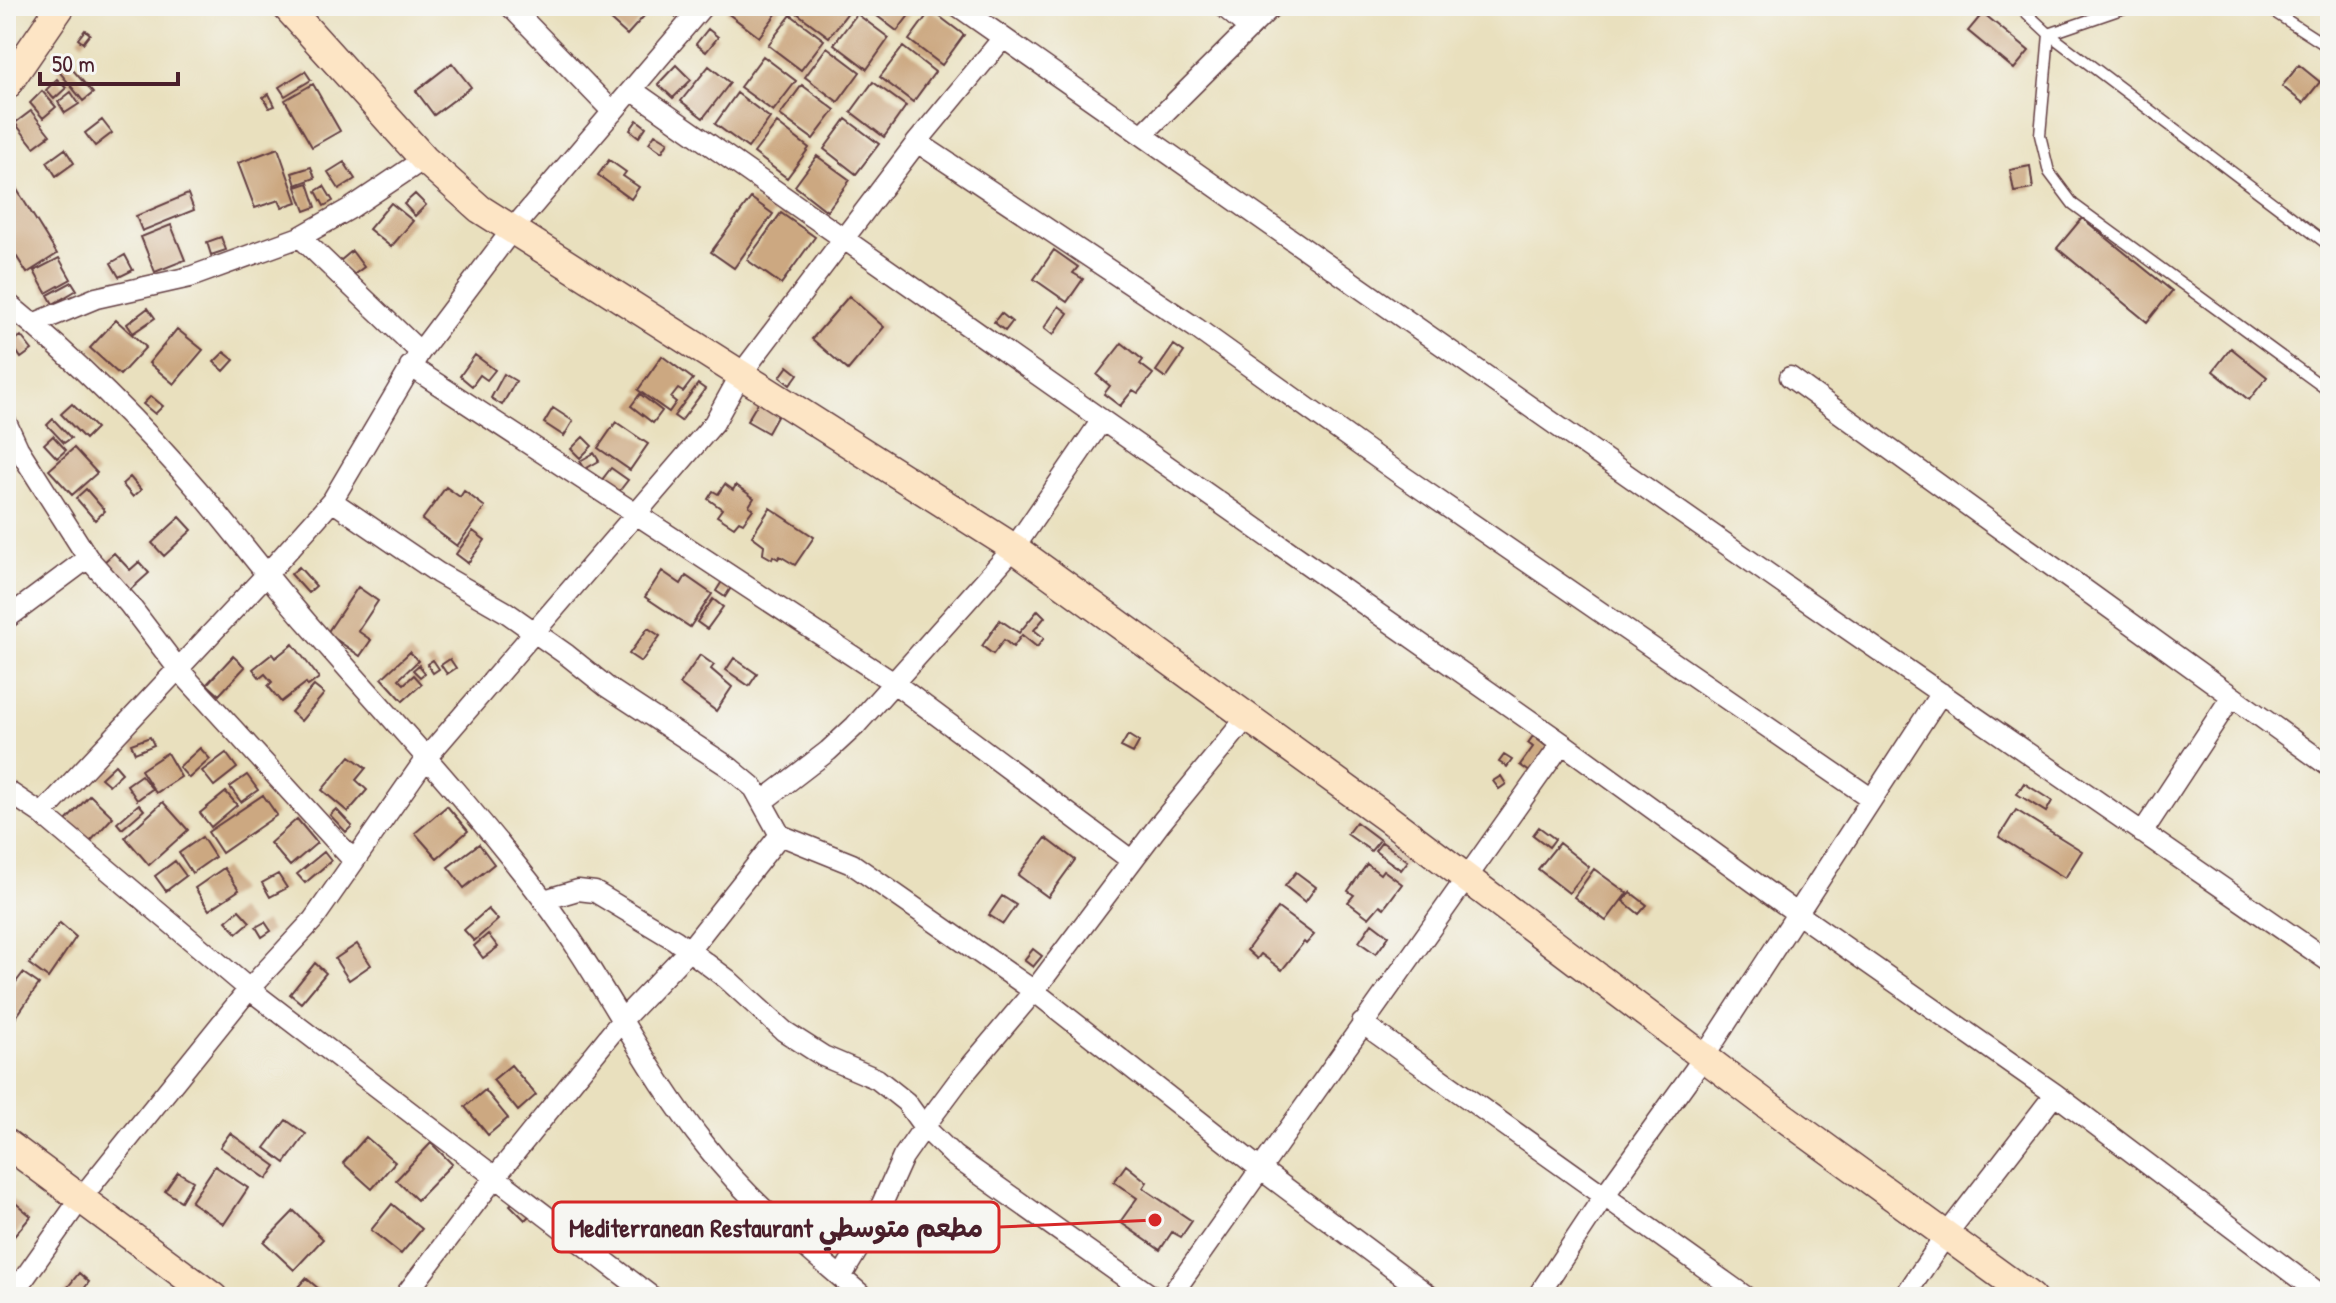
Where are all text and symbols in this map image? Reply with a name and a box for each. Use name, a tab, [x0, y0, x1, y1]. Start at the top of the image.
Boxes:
scale bar	[40, 36, 178, 86]
text: 50 m	[52, 47, 95, 79]
callout: Mediterranean Restaurant مطعم متوسطي	[553, 1202, 999, 1252]
text: Mediterranean Restaurant مطعم متوسطي	[569, 1210, 983, 1252]

